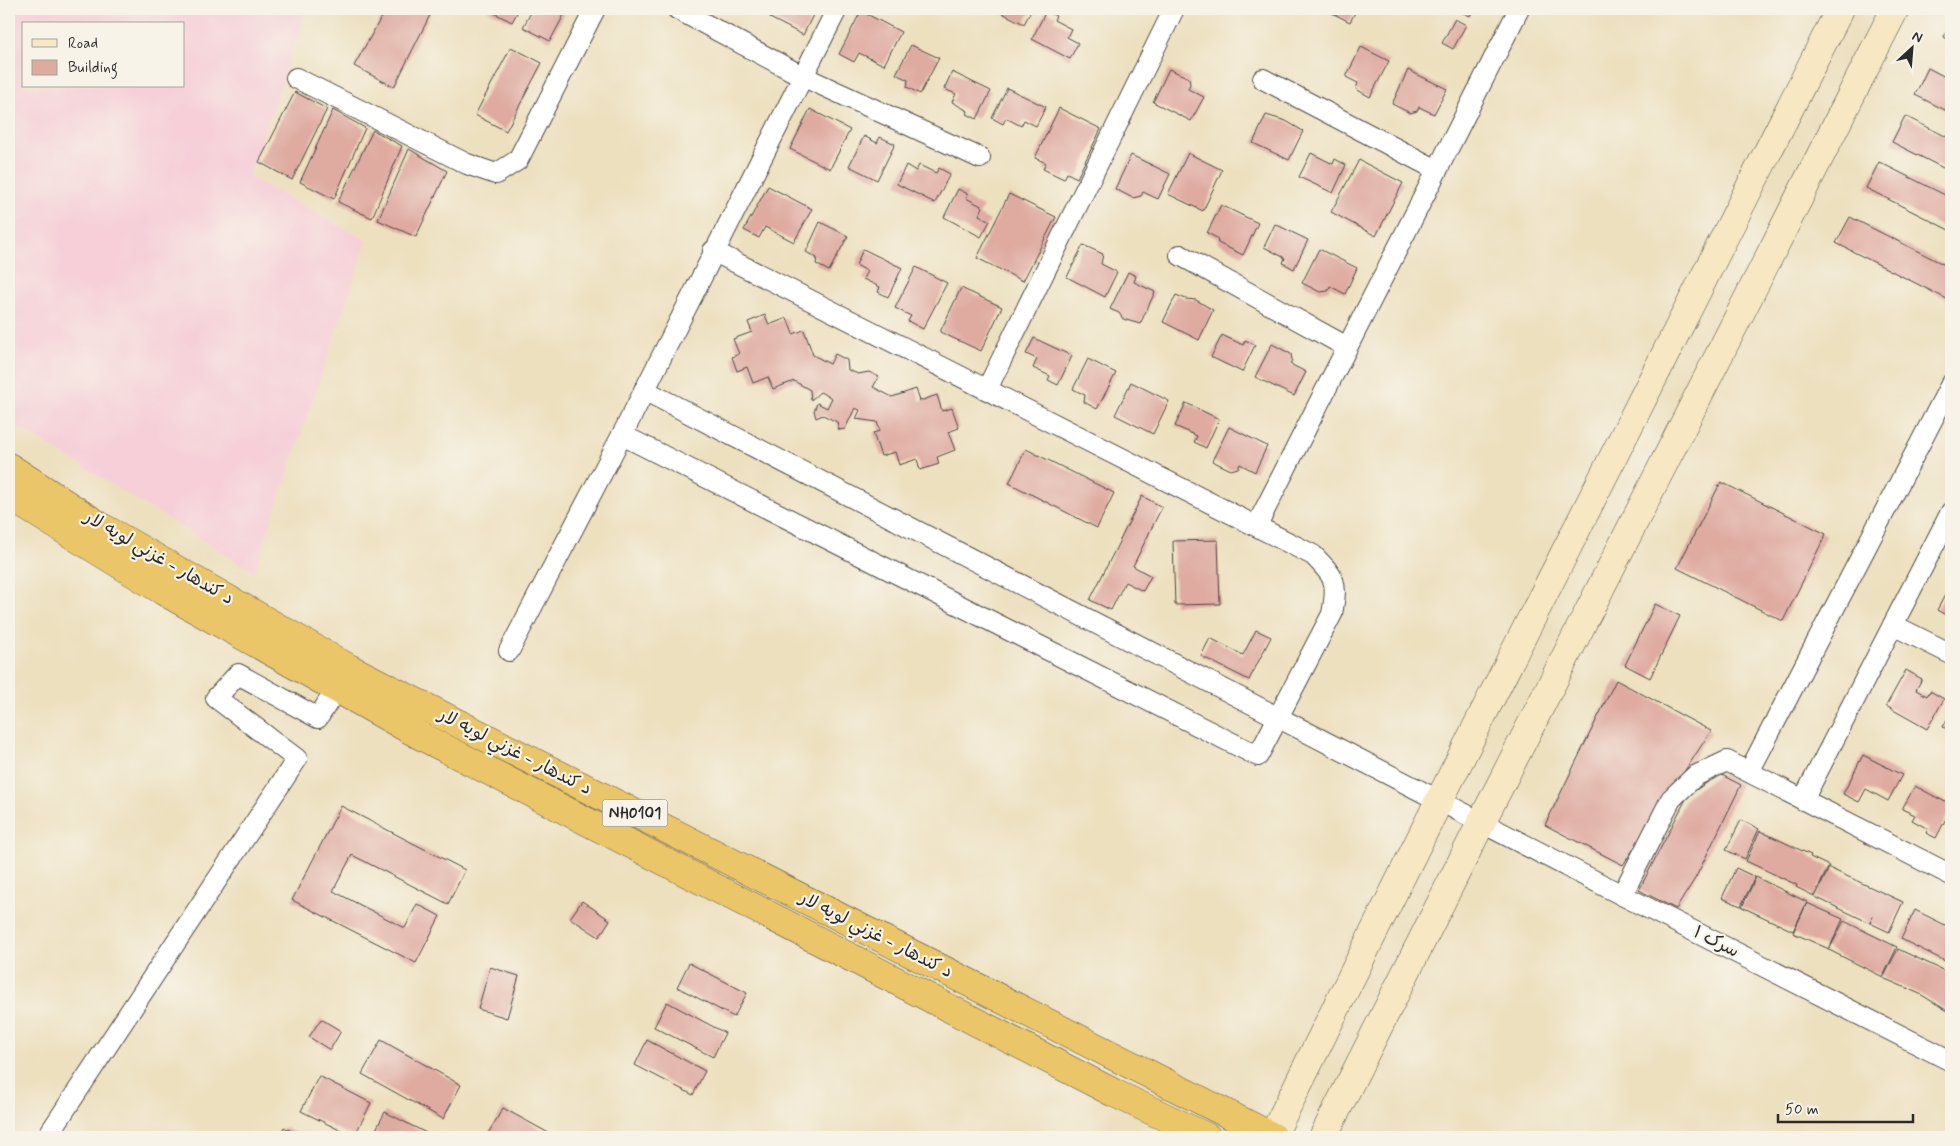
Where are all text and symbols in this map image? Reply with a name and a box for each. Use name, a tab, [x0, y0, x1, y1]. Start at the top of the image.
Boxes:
legend	[22, 22, 185, 88]
north arrow	[1888, 22, 1938, 72]
text: N	[1909, 27, 1925, 47]
text: Road	[68, 34, 98, 54]
text: Building	[68, 58, 118, 79]
street label: د کندهار - غزني لويه لار	[77, 504, 238, 613]
street label: د کندهار - غزني لويه لار	[431, 702, 596, 804]
road number: NH0101	[602, 800, 668, 826]
street label: د کندهار - غزني لويه لار	[792, 885, 957, 987]
street label: سرک ۱	[1689, 920, 1743, 964]
scale bar	[1778, 1091, 1912, 1123]
text: 50 m	[1785, 1100, 1819, 1120]

